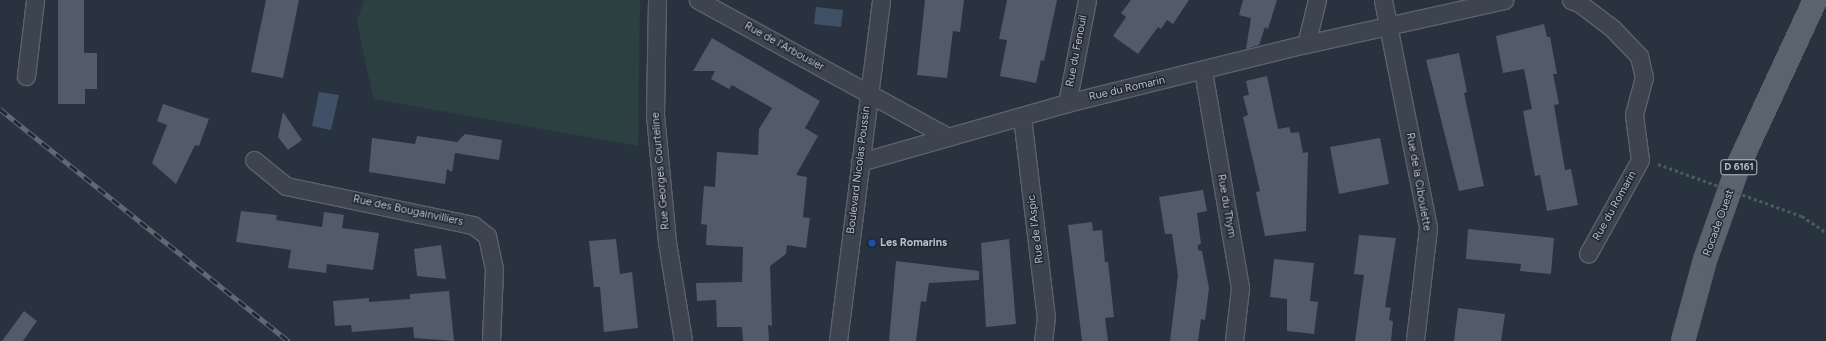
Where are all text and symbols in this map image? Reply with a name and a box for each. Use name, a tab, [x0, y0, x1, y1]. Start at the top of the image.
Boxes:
street label: Rue du Fenouil	[1064, 14, 1090, 88]
street label: Rue de l'Arbousier	[742, 20, 826, 74]
street label: Rue du Romarin	[1088, 74, 1166, 104]
street label: Boulevard Nicolas Poussin	[845, 105, 873, 235]
street label: Rue Georges Courteline	[649, 112, 673, 230]
street label: Rue de la Ciboulette	[1403, 132, 1433, 232]
road number: D 6161	[1720, 159, 1758, 175]
street label: Rue du Romarin	[1590, 169, 1640, 243]
street label: Rue du Thym	[1214, 173, 1238, 239]
street label: Rocade Ouest	[1701, 188, 1737, 258]
street label: Rue des Bougainvilliers	[352, 193, 464, 229]
street label: Rue de l'Aspic	[1025, 194, 1047, 264]
place label: Les Romarins	[880, 236, 947, 250]
marker: Les Romarins	[867, 238, 877, 248]

